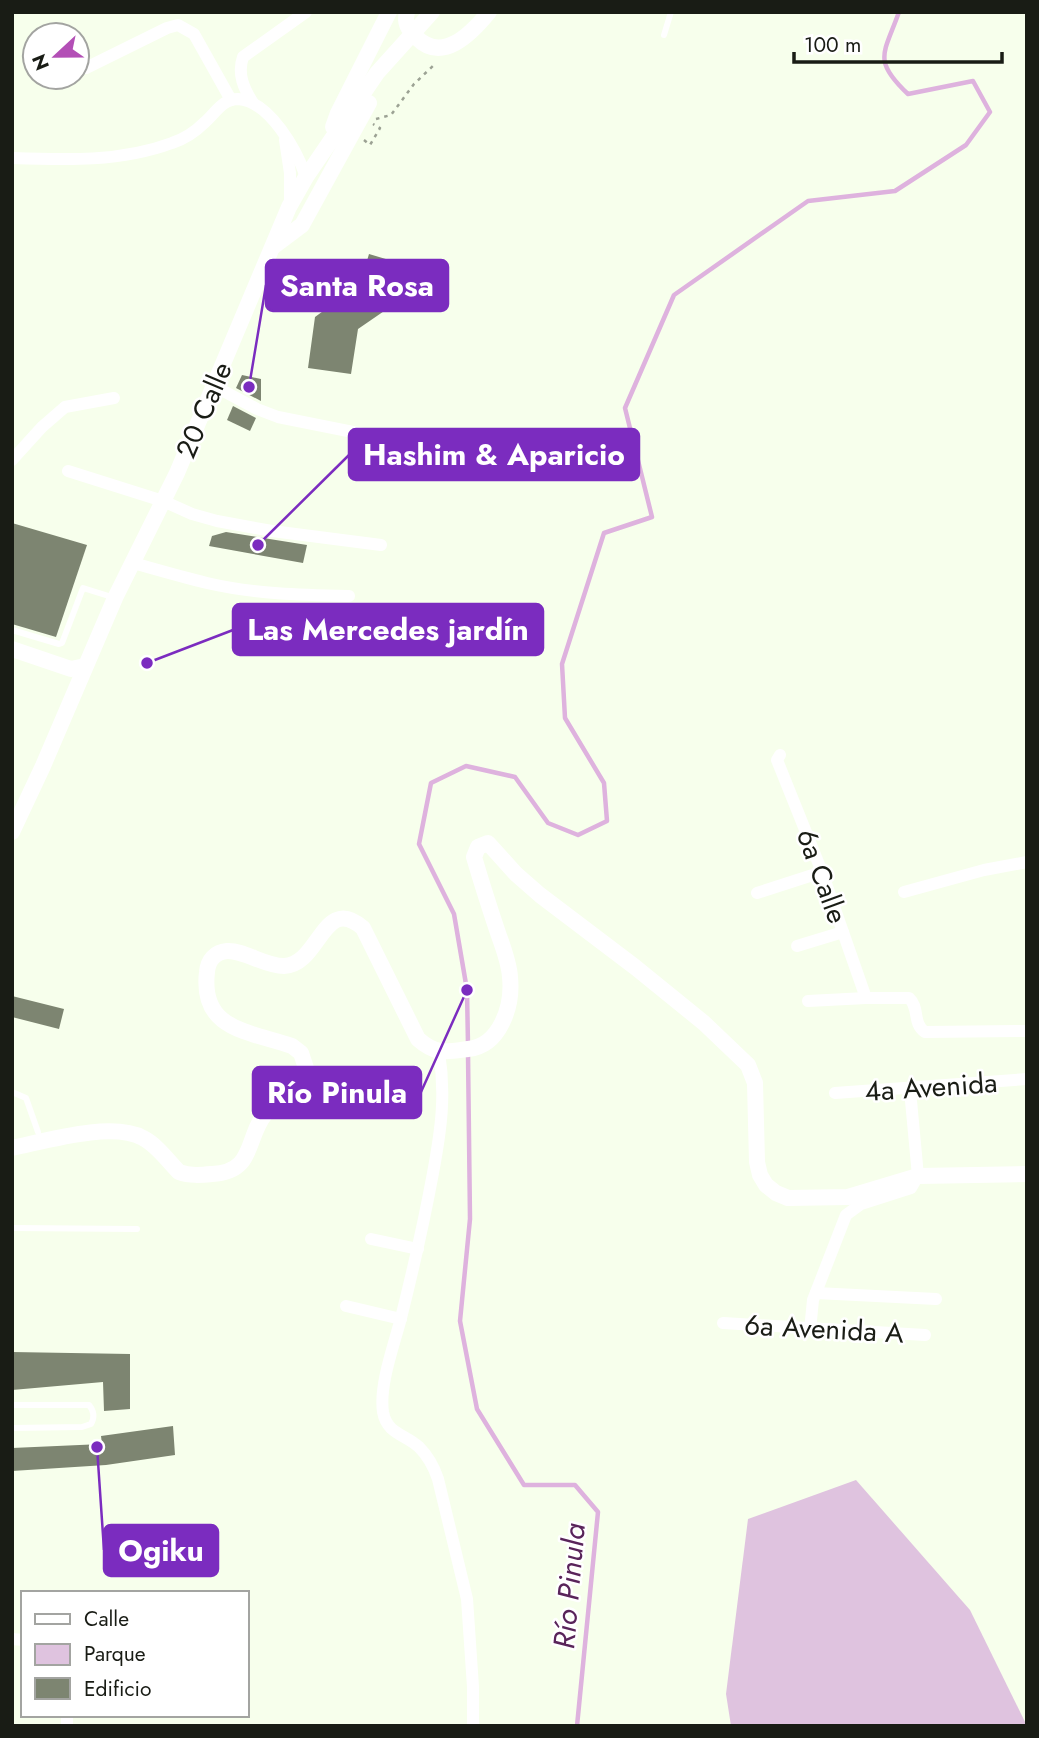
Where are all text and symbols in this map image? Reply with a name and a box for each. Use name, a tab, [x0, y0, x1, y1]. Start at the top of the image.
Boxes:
north arrow	[21, 21, 91, 91]
scale bar	[794, 21, 1002, 65]
text: 100 m	[804, 30, 861, 60]
text: N	[25, 50, 56, 74]
callout: Santa Rosa	[266, 260, 448, 311]
text: Santa Rosa	[280, 264, 434, 307]
street label: 20 Calle	[165, 355, 243, 465]
callout: Hashim & Aparicio	[349, 429, 639, 480]
text: Hashim & Aparicio	[363, 433, 625, 476]
callout: Las Mercedes jardín	[233, 604, 543, 655]
text: Las Mercedes jardín	[247, 608, 529, 651]
street label: 6a Calle	[786, 823, 858, 929]
street label: 4a Avenida	[863, 1062, 999, 1112]
callout: Río Pinula	[253, 1067, 421, 1118]
text: Río Pinula	[267, 1071, 407, 1114]
street label: 6a Avenida A	[743, 1304, 905, 1354]
water label: Río Pinula	[542, 1521, 596, 1651]
callout: Ogiku	[104, 1525, 218, 1576]
text: Ogiku	[118, 1529, 204, 1572]
legend	[21, 1591, 248, 1717]
text: Calle	[84, 1604, 129, 1634]
text: Parque	[84, 1639, 146, 1669]
text: Edificio	[84, 1674, 151, 1704]

